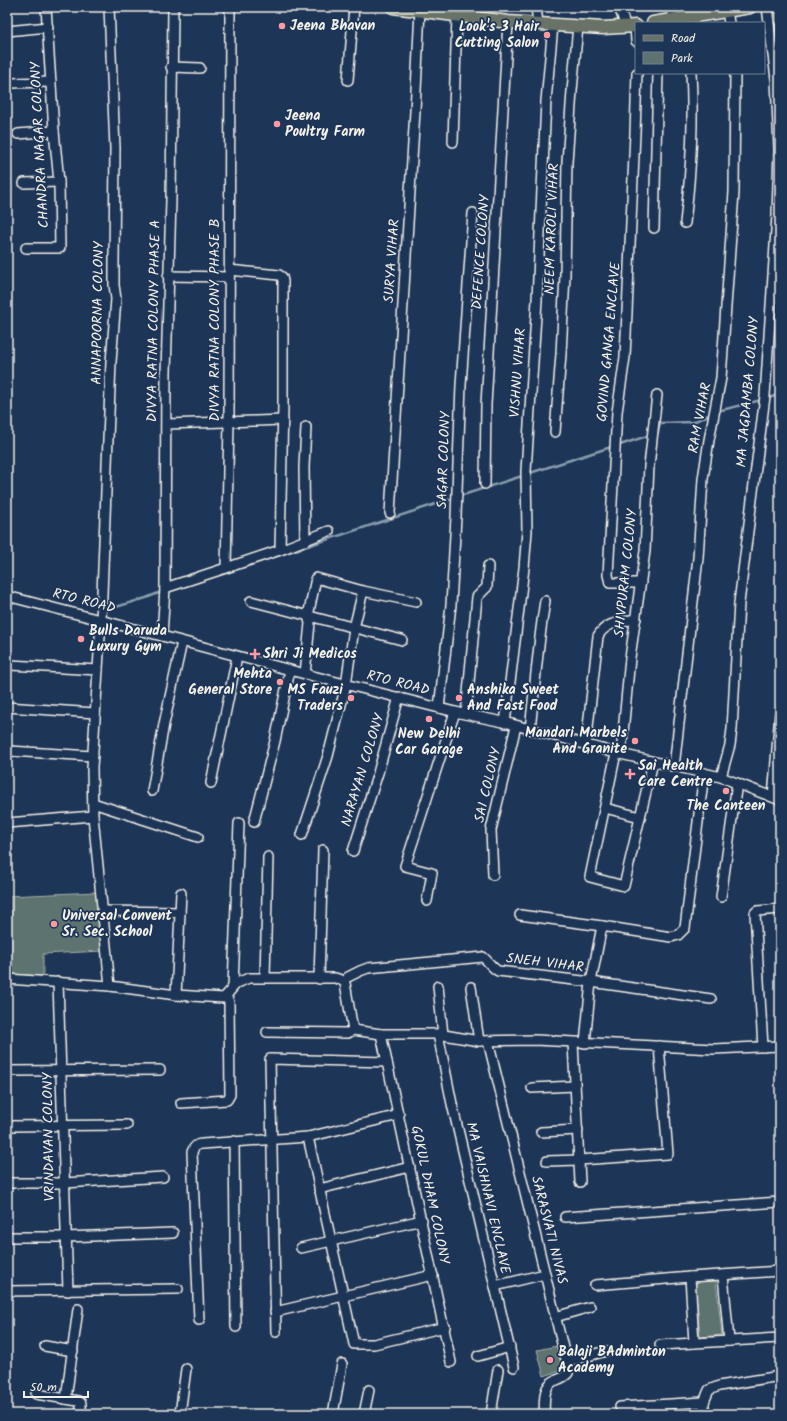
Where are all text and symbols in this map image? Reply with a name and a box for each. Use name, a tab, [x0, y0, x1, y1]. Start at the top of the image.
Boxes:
place label: Jeena Bhavan	[290, 15, 376, 37]
place label: Look's 3 Hair Cutting Salon	[455, 16, 540, 54]
marker: Jeena Bhavan	[277, 21, 287, 31]
legend	[635, 22, 765, 74]
text: Road	[671, 29, 696, 48]
marker: Look's 3 Hair Cutting Salon	[542, 30, 552, 40]
text: Park	[671, 49, 693, 68]
street label: CHANDRA NAGAR COLONY	[25, 60, 55, 229]
place label: Jeena Poultry Farm	[285, 105, 365, 143]
marker: Jeena Poultry Farm	[272, 119, 282, 129]
street label: NEEM KAROLI VIHAR	[539, 163, 565, 295]
street label: DEFENCE COLONY	[466, 193, 496, 310]
street label: SURYA VIHAR	[378, 218, 406, 304]
street label: DIVYA RATNA COLONY PHASE B	[204, 219, 226, 421]
street label: DIVYA RATNA COLONY PHASE A	[141, 220, 167, 422]
street label: ANNAPOORNA COLONY	[86, 240, 110, 385]
street label: GOVIND GANGA ENCLAVE	[591, 260, 627, 423]
street label: MA JAGDAMBA COLONY	[730, 315, 766, 468]
street label: VISHNU VIHAR	[504, 327, 532, 419]
street label: RAM VIHAR	[682, 381, 718, 455]
street label: SAGAR COLONY	[431, 410, 457, 509]
street label: SHIVPURAM COLONY	[608, 507, 644, 638]
street label: RTO ROAD	[50, 583, 118, 619]
place label: Bulls Daruda Luxury Gym	[89, 620, 167, 658]
marker: Bulls Daruda Luxury Gym	[76, 634, 86, 644]
place label: Shri Ji Medicos	[263, 643, 357, 665]
marker: Shri Ji Medicos	[250, 649, 260, 659]
place label: Mehta General Store	[189, 663, 272, 701]
street label: RTO ROAD	[364, 665, 432, 701]
marker: Mehta General Store	[275, 677, 285, 687]
place label: MS Fauzi Traders	[287, 679, 343, 717]
place label: Anshika Sweet And Fast Food	[467, 679, 559, 717]
marker: MS Fauzi Traders	[346, 693, 356, 703]
marker: Anshika Sweet And Fast Food	[454, 693, 464, 703]
street label: NARAYAN COLONY	[335, 710, 391, 829]
marker: New Delhi Car Garage	[424, 714, 434, 724]
place label: Mandari Marbels And Granite	[525, 722, 627, 760]
place label: New Delhi Car Garage	[395, 723, 463, 761]
marker: Mandari Marbels And Granite	[630, 736, 640, 746]
street label: SAI COLONY	[469, 744, 508, 825]
place label: Sai Health Care Centre	[638, 755, 713, 793]
marker: Sai Health Care Centre	[625, 769, 635, 779]
marker: The Canteen	[721, 786, 731, 796]
place label: The Canteen	[687, 795, 766, 817]
place label: Universal Convent Sr. Sec. School	[62, 905, 173, 943]
marker: Universal Convent Sr. Sec. School	[49, 919, 59, 929]
street label: SNEH VIHAR	[505, 947, 585, 979]
street label: VRINDAVAN COLONY	[37, 1071, 61, 1202]
street label: MA VAISHNAVI ENCLAVE	[460, 1120, 516, 1277]
street label: GOKUL DHAM COLONY	[405, 1124, 456, 1267]
street label: SARASVATI NIVAS	[525, 1174, 573, 1287]
place label: Balaji BAdminton Academy	[558, 1341, 666, 1379]
marker: Balaji BAdminton Academy	[545, 1355, 555, 1365]
scale bar	[24, 1373, 88, 1399]
text: 50 m	[30, 1378, 57, 1397]

